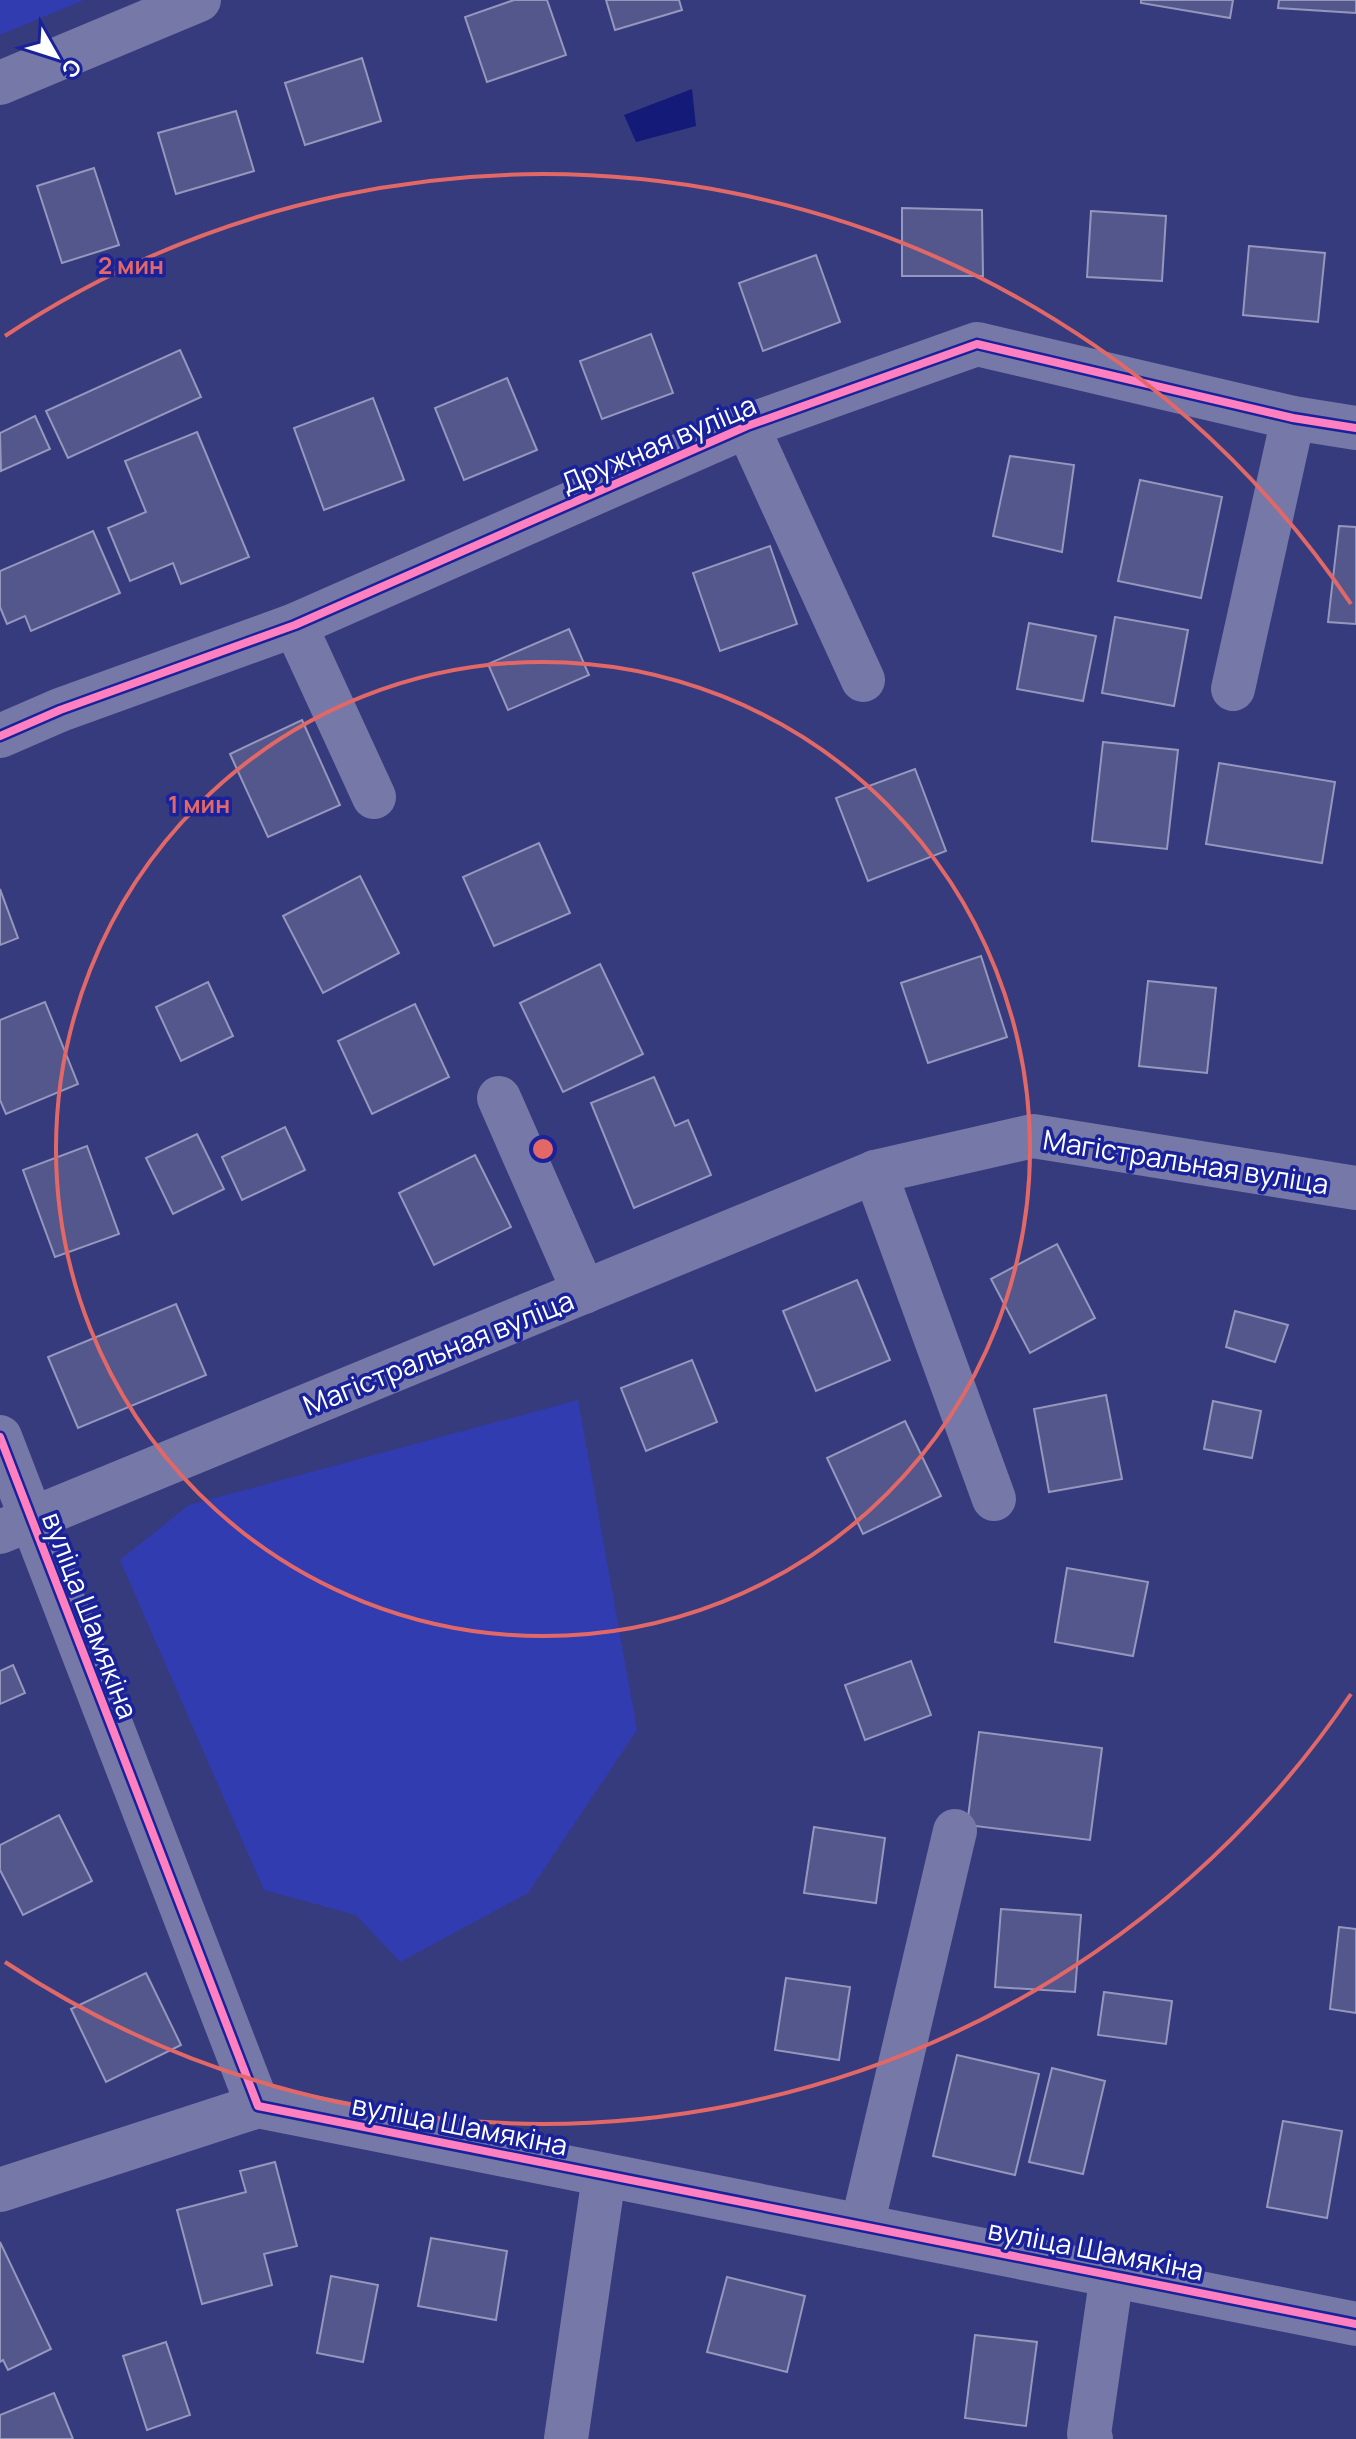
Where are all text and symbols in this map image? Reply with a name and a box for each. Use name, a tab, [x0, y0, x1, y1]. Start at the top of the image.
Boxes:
north arrow	[16, 16, 96, 96]
text: С	[55, 53, 88, 84]
text: 2 мин	[98, 248, 164, 281]
street label: Дружная вуліца	[554, 385, 762, 501]
text: 1 мин	[168, 787, 230, 820]
street label: Магістральная вуліца	[1040, 1120, 1332, 1202]
centre of rings	[529, 1135, 557, 1163]
street label: Магістральная вуліца	[297, 1280, 579, 1424]
street label: вуліца Шамякіна	[34, 1506, 148, 1724]
street label: вуліца Шамякіна	[349, 2084, 571, 2164]
street label: вуліца Шамякіна	[985, 2209, 1207, 2289]

